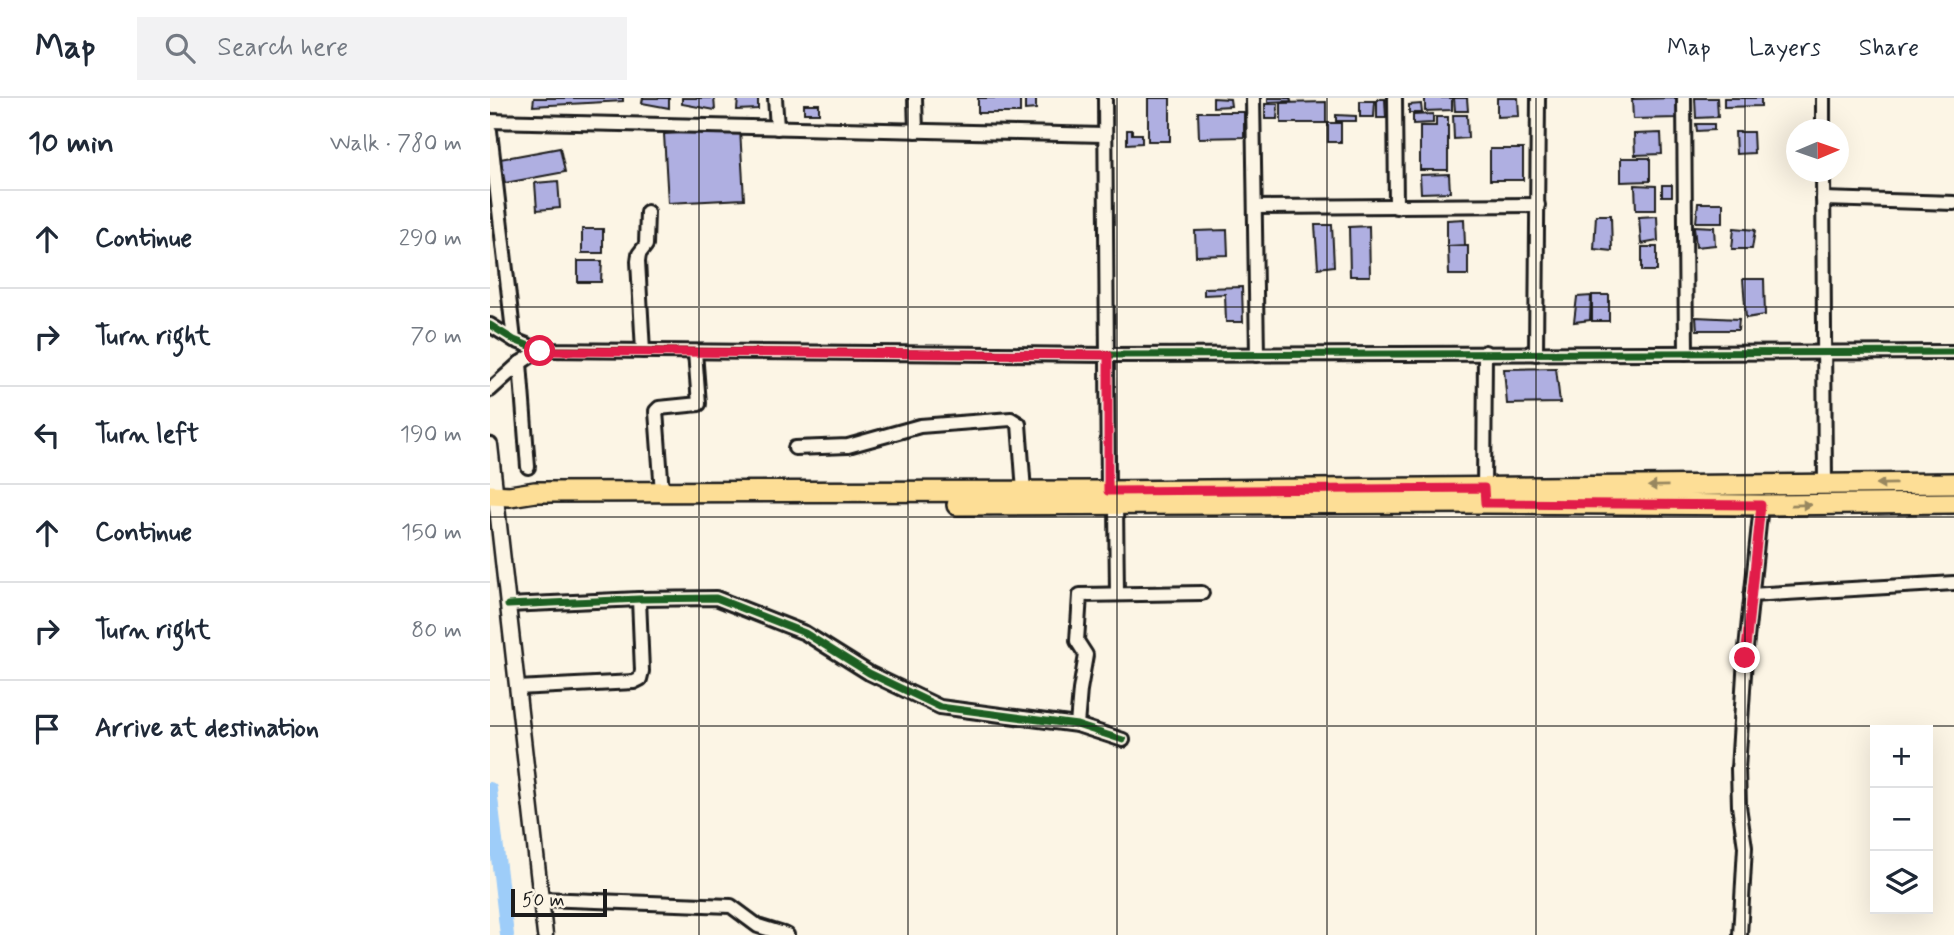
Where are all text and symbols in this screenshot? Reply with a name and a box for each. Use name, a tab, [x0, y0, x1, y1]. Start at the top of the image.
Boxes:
search box	[137, 17, 627, 80]
text: Map	[35, 26, 95, 70]
icon: search	[161, 29, 199, 67]
text: Search here	[217, 31, 348, 65]
text: Map	[1667, 33, 1711, 64]
text: Layers	[1749, 33, 1821, 64]
text: Share	[1859, 33, 1919, 64]
north arrow	[1786, 119, 1849, 182]
text: 10 min	[28, 124, 114, 163]
text: Walk · 780 m	[330, 129, 462, 159]
icon: ahead	[28, 220, 66, 258]
text: Continue	[95, 222, 192, 256]
text: 290 m	[399, 224, 462, 254]
icon: right	[28, 318, 66, 356]
text: Turn right	[95, 320, 211, 354]
text: 70 m	[410, 322, 462, 352]
route start	[524, 335, 555, 366]
icon: left	[28, 416, 66, 454]
text: Turn left	[95, 418, 199, 452]
text: 190 m	[400, 420, 462, 450]
one-way arrow	[1875, 478, 1897, 490]
one-way arrow	[1647, 481, 1669, 492]
one-way arrow	[1791, 499, 1813, 511]
icon: ahead	[28, 514, 66, 552]
text: Continue	[95, 516, 192, 550]
text: 150 m	[401, 518, 462, 548]
icon: right	[28, 612, 66, 650]
text: Turn right	[95, 614, 211, 648]
text: 80 m	[411, 616, 462, 646]
route end	[1729, 642, 1760, 673]
icon: arrive	[28, 710, 66, 748]
text: Arrive at destination	[95, 712, 319, 746]
map controls	[1870, 725, 1933, 914]
button: +	[1870, 725, 1933, 788]
button: −	[1870, 788, 1933, 851]
button: layers	[1870, 851, 1933, 914]
scale bar	[511, 886, 607, 918]
text: 50 m	[522, 888, 565, 913]

